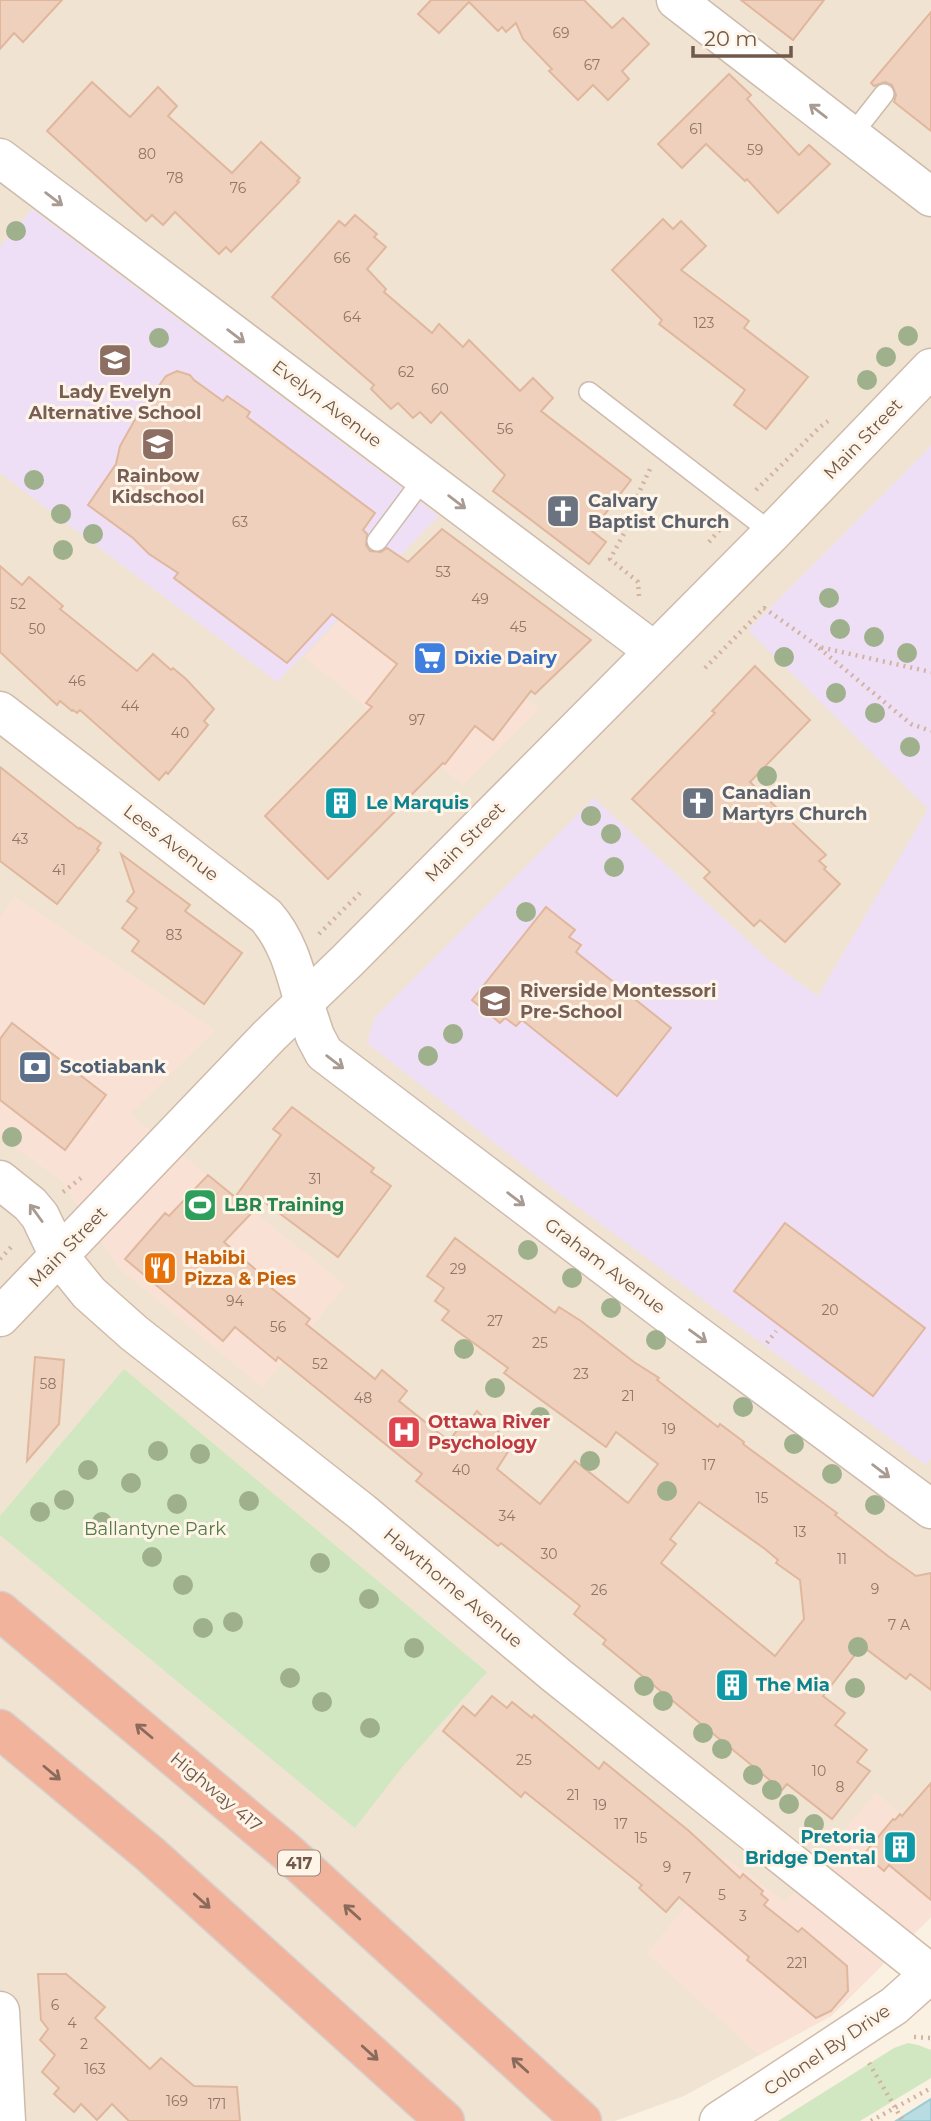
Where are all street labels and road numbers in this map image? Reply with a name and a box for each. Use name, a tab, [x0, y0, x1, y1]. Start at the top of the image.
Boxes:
street label: Evelyn Avenue	[268, 356, 386, 452]
street label: Main Street	[819, 394, 907, 484]
street label: Main Street	[420, 797, 510, 887]
street label: Lees Avenue	[119, 800, 223, 886]
street label: Main Street	[24, 1202, 112, 1292]
street label: Graham Avenue	[540, 1213, 670, 1319]
street label: Hawthorne Avenue	[379, 1523, 527, 1653]
street label: Highway 417	[166, 1747, 266, 1837]
road number: 417	[278, 1851, 320, 1876]
street label: Colonel By Drive	[760, 2000, 894, 2100]

